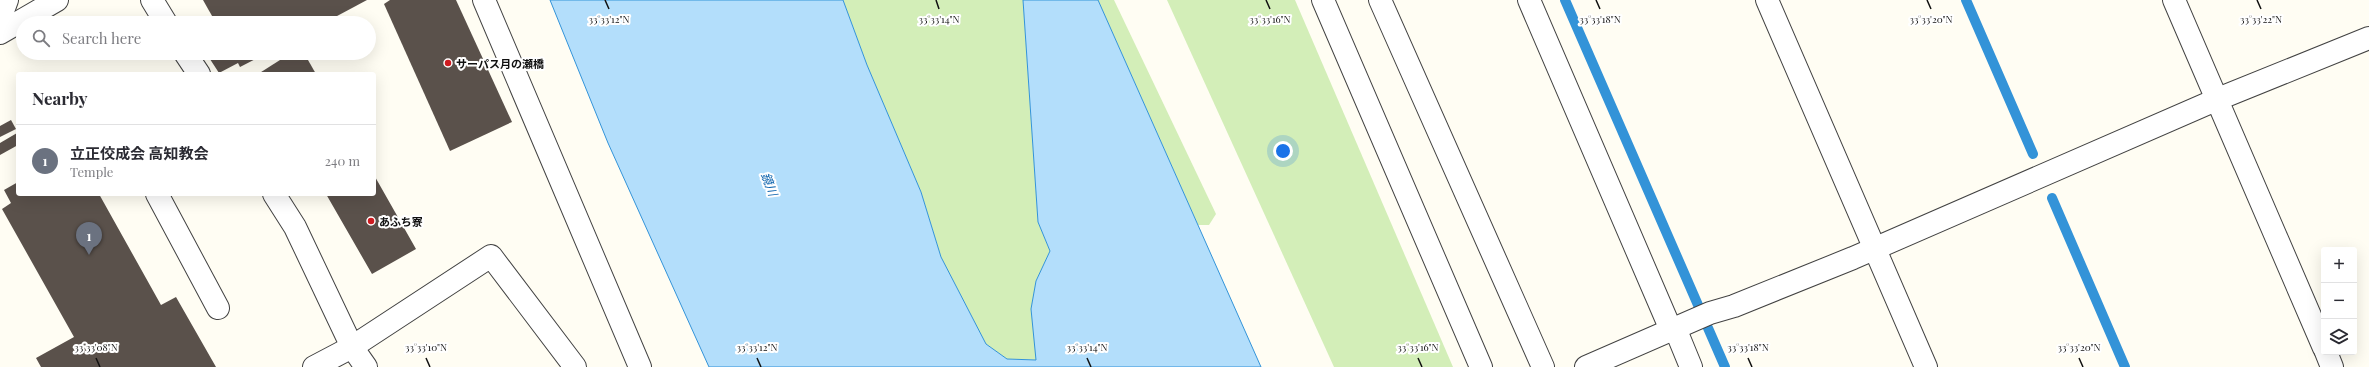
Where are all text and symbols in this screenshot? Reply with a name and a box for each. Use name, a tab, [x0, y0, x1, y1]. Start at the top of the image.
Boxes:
text: 33°33'12"N	[589, 12, 629, 26]
text: 33°33'14"N	[919, 12, 960, 26]
text: 33°33'16"N	[1249, 12, 1291, 26]
text: 33°33'18"N	[1579, 12, 1621, 26]
text: 33°33'20"N	[1909, 12, 1953, 26]
text: 33°33'22"N	[2240, 12, 2282, 26]
search box	[16, 16, 376, 60]
icon: search	[30, 27, 52, 49]
text: Search here	[62, 28, 141, 48]
place label: サーパス月の瀬橋	[456, 56, 544, 71]
marker: サーパス月の瀬橋	[443, 58, 453, 68]
text: Nearby	[32, 87, 87, 109]
your location	[1273, 141, 1293, 161]
text: 立正佼成会 高知教会	[70, 143, 209, 163]
text: 1	[43, 152, 47, 169]
text: 240 m	[325, 152, 360, 169]
text: Temple	[70, 163, 113, 180]
water label: 鏡川	[758, 170, 782, 200]
place label: あふち寮	[379, 214, 423, 229]
marker: あふち寮	[366, 216, 376, 226]
pin: 1	[76, 222, 102, 255]
map controls	[2321, 247, 2357, 355]
button: +	[2321, 247, 2357, 283]
button: −	[2321, 283, 2357, 319]
button: layers	[2321, 319, 2357, 355]
text: 33°33'08"N	[74, 340, 118, 354]
text: 33°33'10"N	[405, 340, 447, 354]
text: 33°33'12"N	[737, 340, 777, 354]
text: 33°33'14"N	[1067, 340, 1108, 354]
text: 33°33'16"N	[1397, 340, 1439, 354]
text: 33°33'18"N	[1727, 340, 1769, 354]
text: 33°33'20"N	[2057, 340, 2101, 354]

